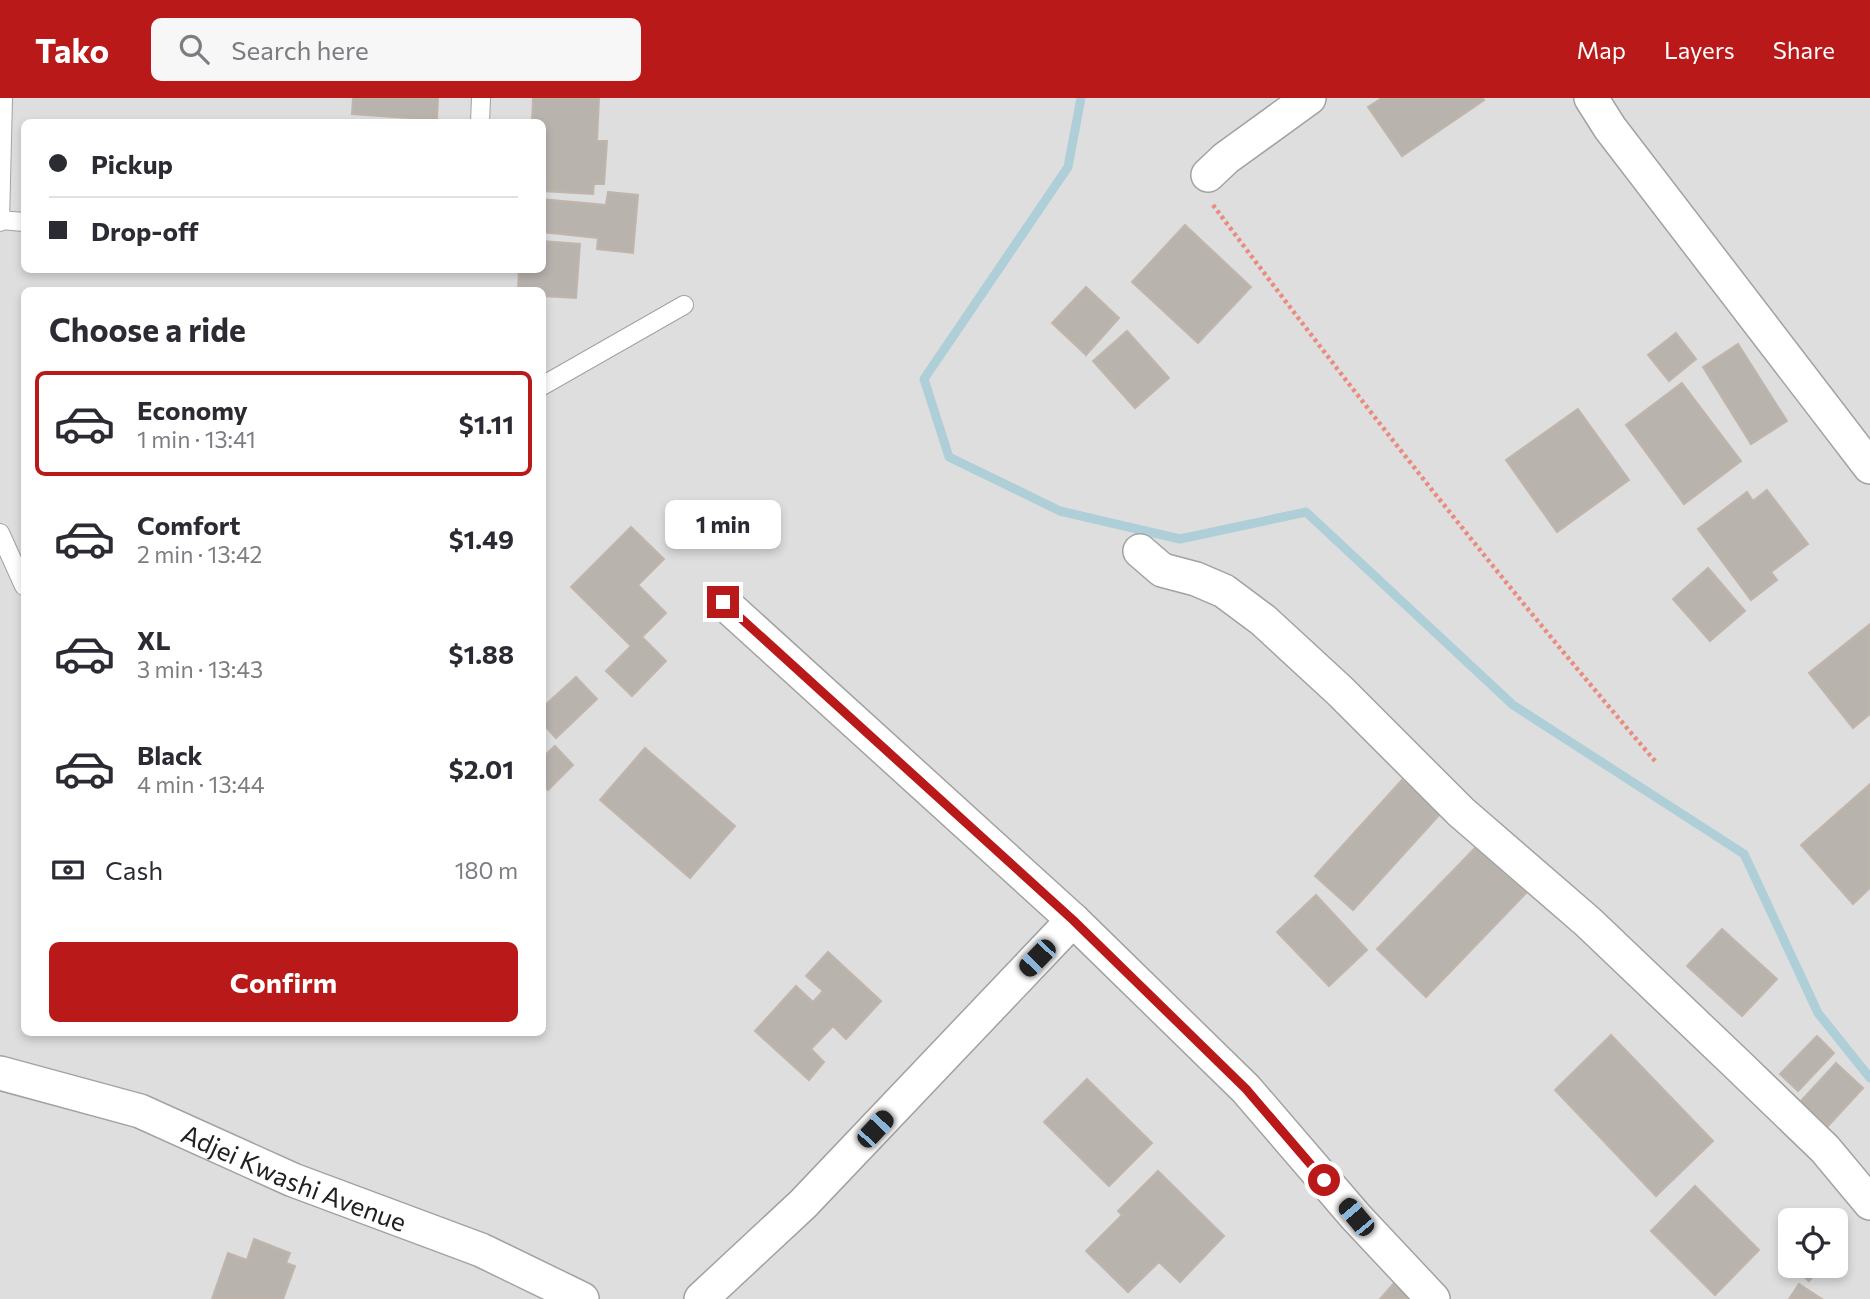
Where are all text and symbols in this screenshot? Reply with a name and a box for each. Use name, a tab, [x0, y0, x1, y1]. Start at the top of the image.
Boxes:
search box	[151, 18, 641, 81]
text: Tako	[35, 29, 109, 70]
icon: search	[175, 30, 213, 68]
text: Search here	[231, 34, 369, 65]
text: Map	[1577, 35, 1626, 64]
text: Layers	[1664, 35, 1735, 64]
text: Share	[1773, 35, 1835, 64]
text: Pickup	[91, 148, 173, 179]
text: Drop-off	[91, 215, 198, 246]
text: Choose a ride	[49, 309, 246, 349]
icon: car	[53, 392, 116, 455]
text: Economy	[137, 394, 248, 425]
text: $1.11	[459, 408, 514, 439]
text: 1 min · 13:41	[137, 425, 256, 453]
callout: 1 min	[665, 500, 781, 550]
icon: car	[53, 507, 116, 570]
text: Comfort	[137, 509, 240, 540]
text: 1 min	[696, 510, 750, 538]
text: $1.49	[449, 523, 514, 554]
text: 2 min · 13:42	[137, 540, 262, 568]
route end	[707, 586, 739, 618]
icon: car	[53, 622, 116, 685]
text: XL	[137, 624, 171, 655]
text: $1.88	[449, 638, 514, 669]
text: 3 min · 13:43	[137, 655, 263, 683]
icon: car	[53, 737, 116, 800]
text: Black	[137, 739, 203, 770]
text: $2.01	[449, 753, 514, 784]
text: 4 min · 13:44	[137, 770, 265, 798]
icon: cash	[49, 851, 87, 889]
text: Cash	[105, 854, 163, 885]
text: 180 m	[455, 856, 518, 884]
car	[1015, 936, 1060, 980]
button: Confirm	[49, 942, 518, 1022]
car	[853, 1106, 898, 1152]
street label: Adjei Kwashi Avenue	[177, 1117, 411, 1236]
route start	[1308, 1164, 1340, 1196]
car	[1335, 1194, 1378, 1240]
map controls	[1778, 1208, 1848, 1278]
button: locate	[1778, 1208, 1848, 1278]

